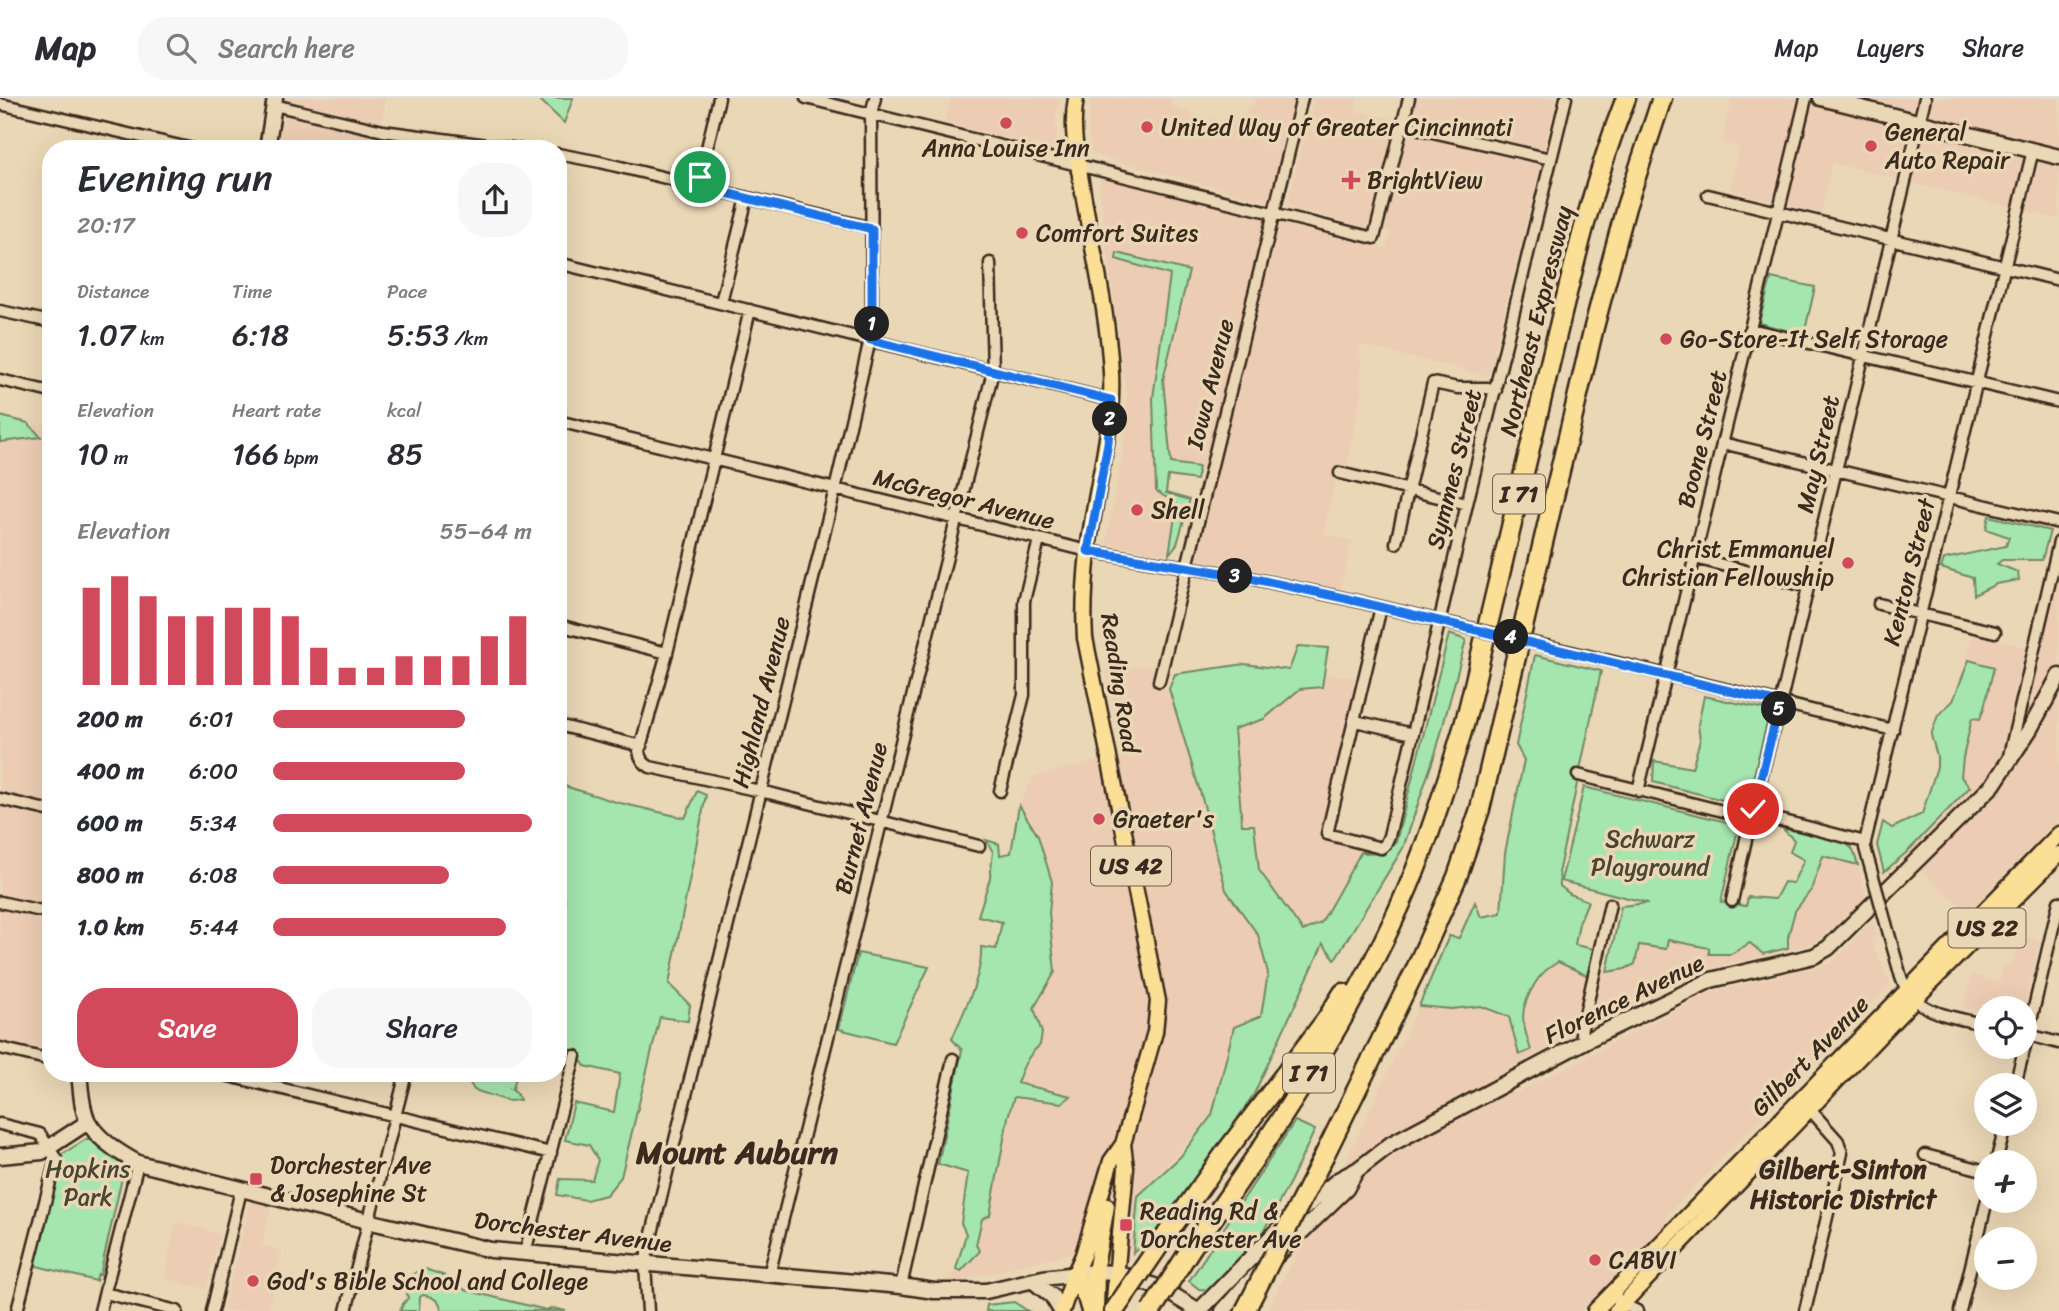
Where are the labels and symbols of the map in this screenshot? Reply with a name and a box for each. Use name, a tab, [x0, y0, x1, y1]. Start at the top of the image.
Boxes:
place label: United Way of Greater Cincinnati	[1161, 106, 1514, 148]
place label: General Auto Repair	[1884, 111, 2011, 181]
marker: Anna Louise Inn	[998, 115, 1014, 131]
marker: United Way of Greater Cincinnati	[1139, 119, 1155, 135]
place label: Anna Louise Inn	[921, 127, 1090, 169]
marker: General Auto Repair	[1863, 138, 1879, 154]
pin	[670, 147, 730, 207]
place label: BrightView	[1367, 159, 1483, 201]
marker: BrightView	[1341, 170, 1361, 190]
street label: Northeast Expressway	[1487, 201, 1585, 441]
place label: Comfort Suites	[1036, 212, 1198, 254]
marker: Comfort Suites	[1014, 225, 1030, 241]
pin: 1	[854, 306, 890, 342]
street label: Iowa Avenue	[1173, 314, 1246, 455]
place label: Go-Store-It Self Storage	[1680, 318, 1948, 360]
marker: Go-Store-It Self Storage	[1658, 331, 1674, 347]
street label: Boone Street	[1665, 366, 1739, 512]
street label: Symmes Street	[1414, 384, 1494, 554]
street label: May Street	[1784, 391, 1852, 517]
pin: 2	[1092, 402, 1128, 436]
street label: McGregor Avenue	[869, 456, 1059, 542]
road number: I 71	[1493, 474, 1545, 514]
place label: Shell	[1151, 489, 1206, 531]
street label: Kenton Street	[1870, 492, 1948, 650]
marker: Shell	[1129, 502, 1145, 518]
place label: Christ Emmanuel Christian Fellowship	[1622, 528, 1835, 598]
marker: Christ Emmanuel Christian Fellowship	[1840, 555, 1856, 571]
pin: 3	[1218, 559, 1252, 594]
street label: Reading Road	[1088, 610, 1152, 758]
street label: Highland Avenue	[719, 612, 803, 792]
pin: 4	[1494, 620, 1528, 654]
pin: 5	[1762, 692, 1796, 726]
street label: Burnet Avenue	[822, 737, 900, 899]
pin	[1723, 779, 1783, 839]
place label: Graeter's	[1113, 798, 1215, 840]
marker: Graeter's	[1091, 811, 1107, 827]
park label: Schwarz Playground	[1591, 818, 1711, 888]
road number: US 42	[1091, 846, 1171, 886]
road number: US 22	[1948, 908, 2025, 948]
street label: Florence Avenue	[1537, 942, 1712, 1056]
street label: Gilbert Avenue	[1740, 985, 1880, 1127]
road number: I 71	[1283, 1054, 1335, 1092]
district label: Mount Auburn	[635, 1124, 839, 1181]
place label: Dorchester Ave & Josephine St	[270, 1144, 432, 1214]
district label: Gilbert-Sinton Historic District	[1750, 1146, 1938, 1222]
park label: Hopkins Park	[45, 1148, 132, 1218]
marker: Dorchester Ave & Josephine St	[248, 1171, 264, 1187]
place label: Reading Rd & Dorchester Ave	[1140, 1190, 1302, 1260]
street label: Dorchester Avenue	[472, 1199, 675, 1265]
marker: Reading Rd & Dorchester Ave	[1118, 1217, 1134, 1233]
place label: CABVI	[1609, 1239, 1677, 1281]
marker: CABVI	[1587, 1252, 1603, 1268]
place label: God's Bible School and College	[267, 1260, 589, 1302]
marker: God's Bible School and College	[245, 1273, 261, 1289]

